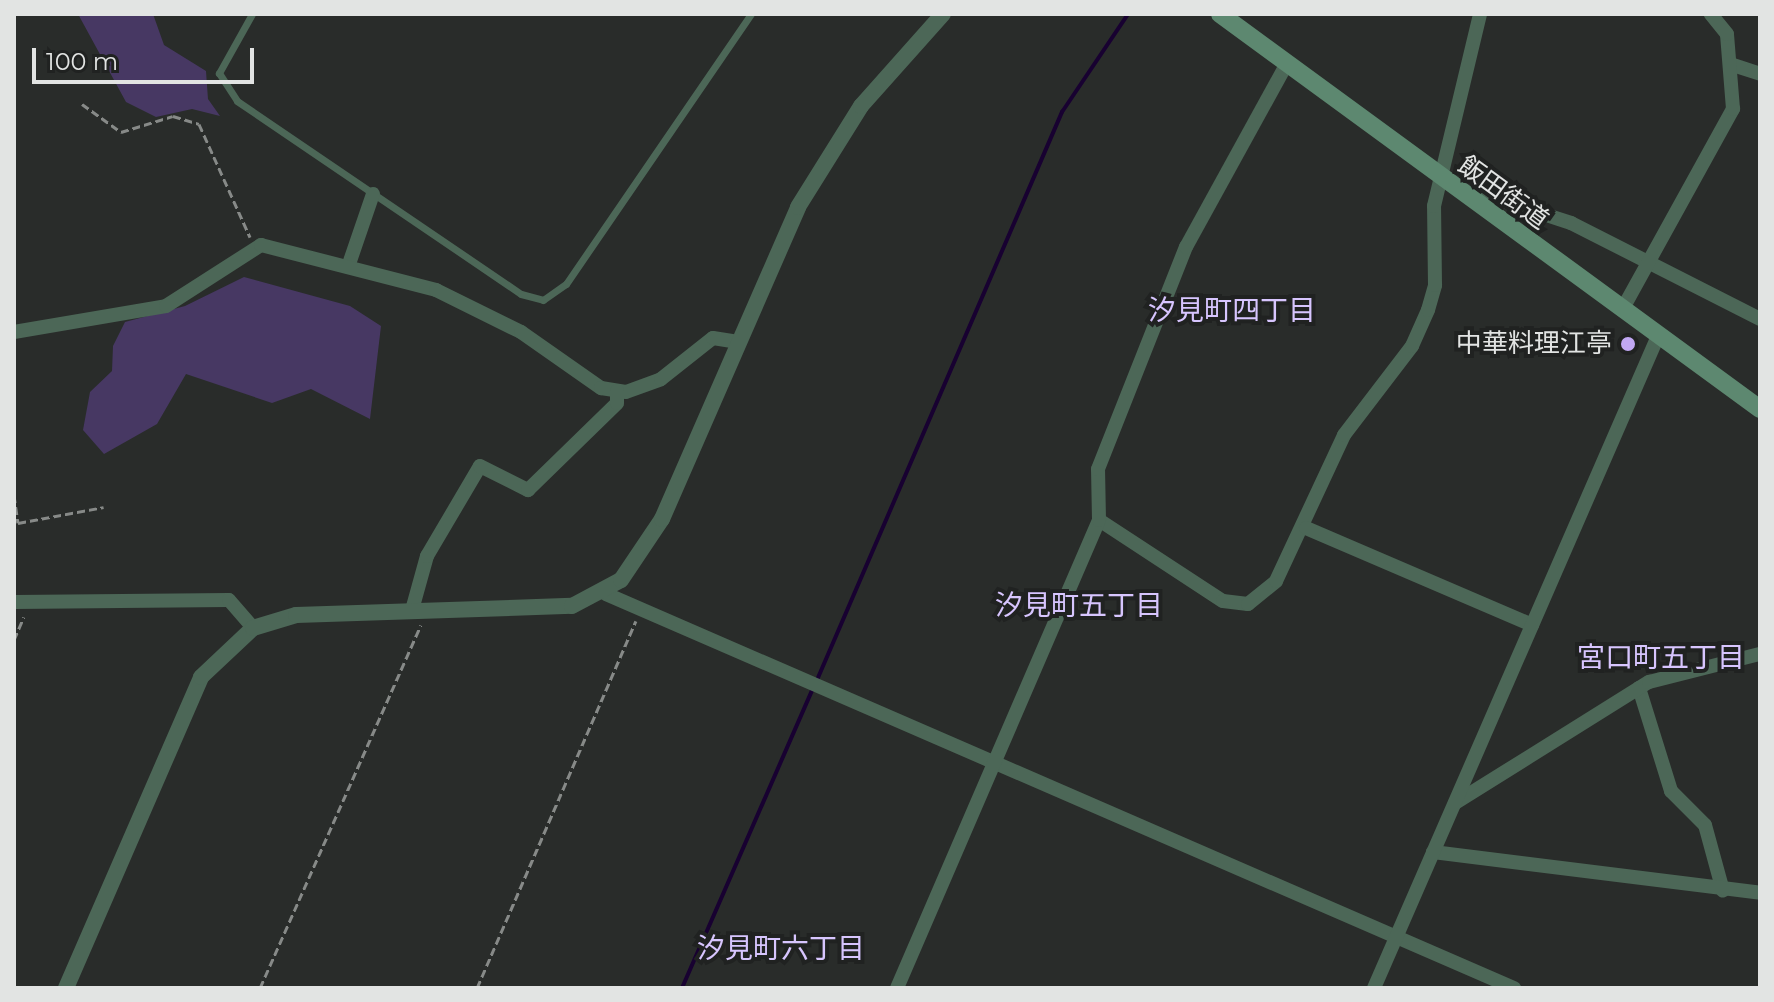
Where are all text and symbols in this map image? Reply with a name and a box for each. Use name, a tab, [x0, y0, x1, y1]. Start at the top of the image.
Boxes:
scale bar	[36, 32, 258, 82]
text: 100 m	[46, 47, 118, 76]
street label: 飯田街道	[1452, 150, 1554, 236]
district label: 汐見町四丁目	[1148, 293, 1316, 327]
place label: 中華料理江亭	[1456, 328, 1612, 360]
marker: 中華料理江亭	[1619, 335, 1637, 353]
district label: 汐見町五丁目	[995, 588, 1163, 622]
district label: 宮口町五丁目	[1577, 640, 1745, 674]
district label: 汐見町六丁目	[697, 931, 865, 965]

